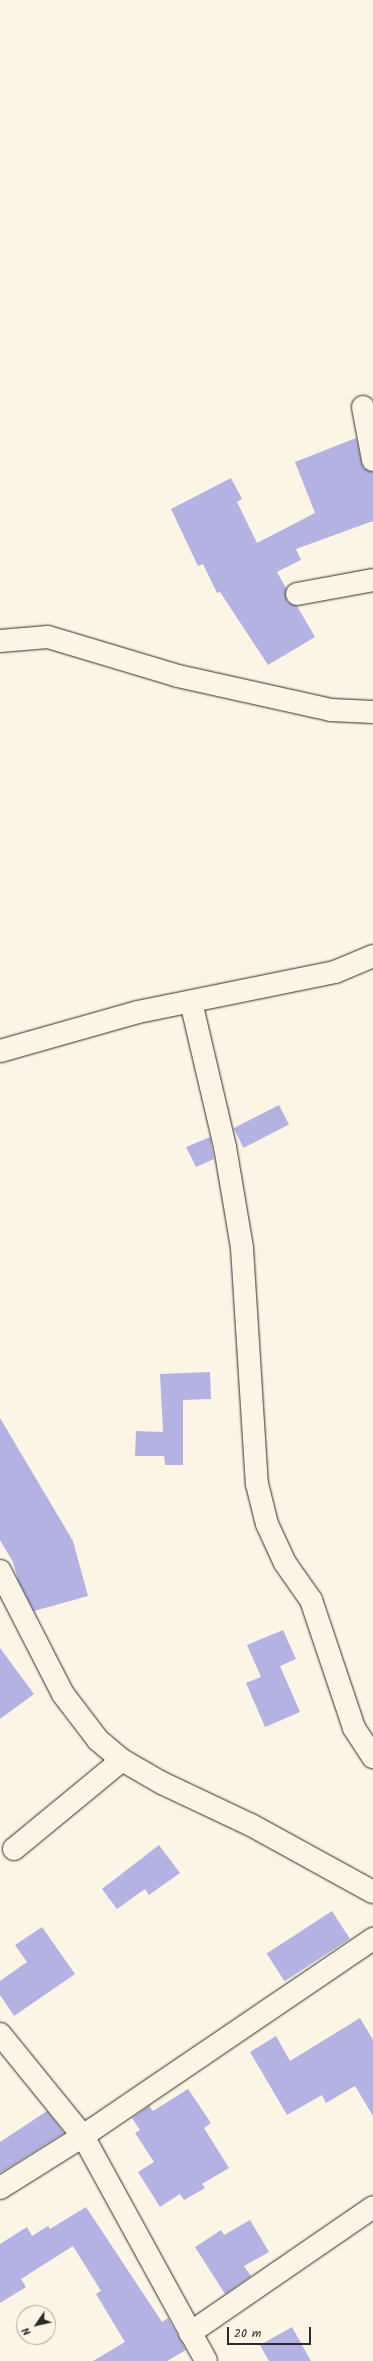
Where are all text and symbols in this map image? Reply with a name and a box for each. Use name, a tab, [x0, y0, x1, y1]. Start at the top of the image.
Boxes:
north arrow	[16, 2305, 56, 2345]
scale bar	[229, 2319, 313, 2345]
text: N	[17, 2323, 36, 2339]
text: 20 m	[234, 2324, 261, 2343]

